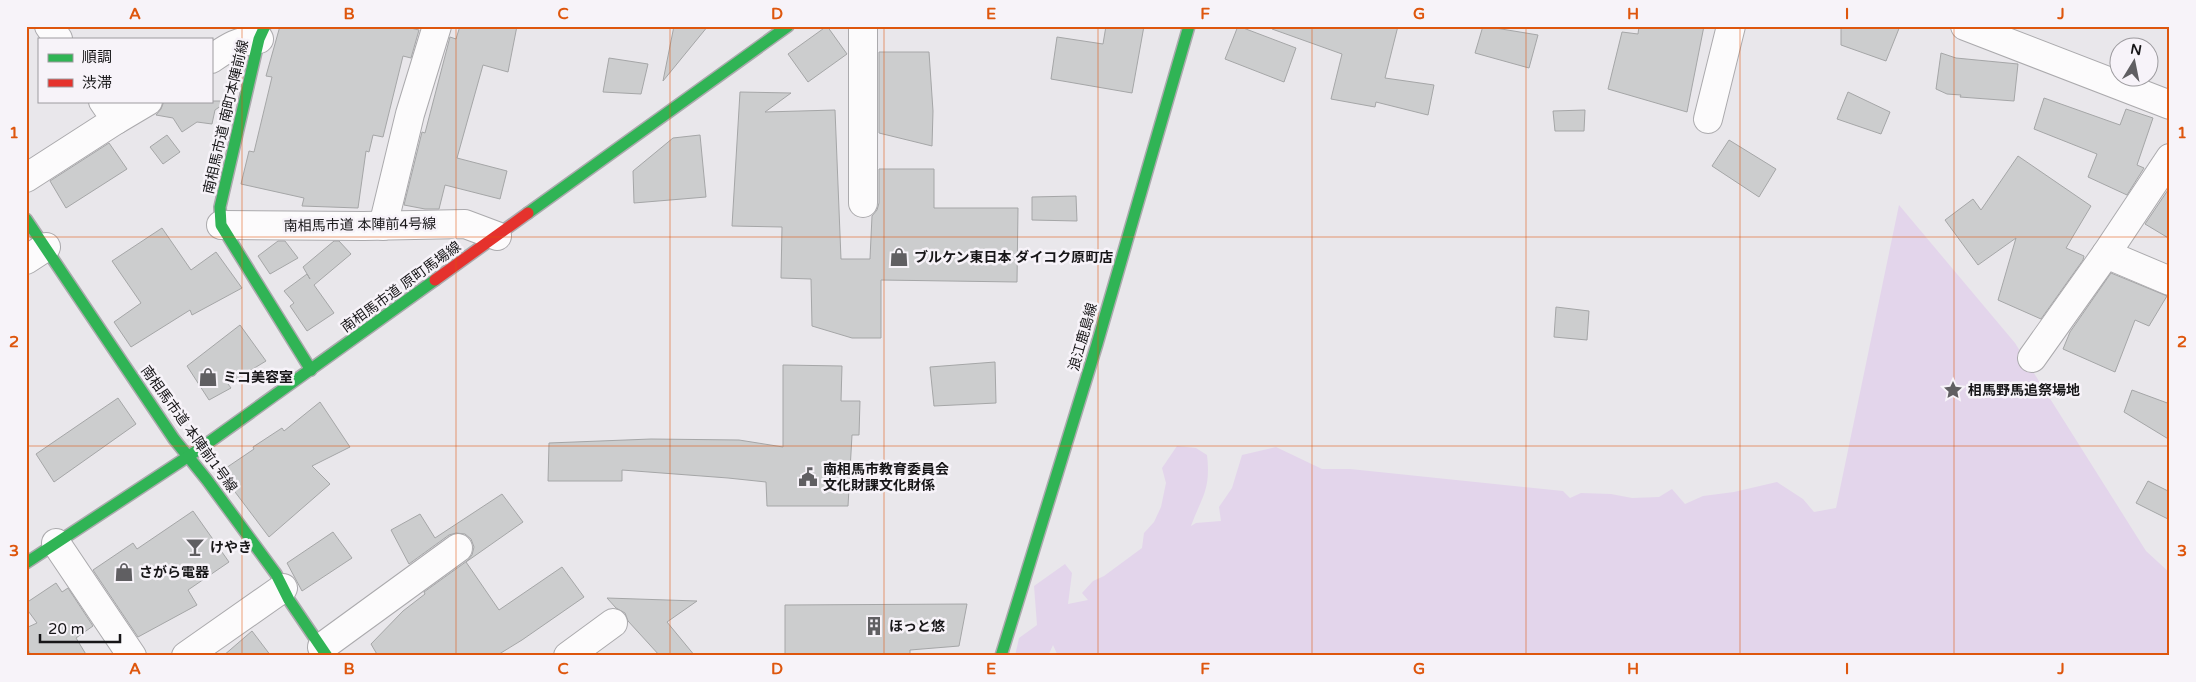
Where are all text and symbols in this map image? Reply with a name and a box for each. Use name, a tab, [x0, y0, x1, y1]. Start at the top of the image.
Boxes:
text: A	[129, 4, 141, 24]
text: B	[343, 4, 355, 24]
text: C	[557, 4, 569, 24]
text: D	[771, 4, 783, 24]
text: E	[986, 4, 996, 24]
text: F	[1200, 4, 1210, 24]
text: G	[1413, 4, 1425, 24]
text: H	[1627, 4, 1639, 24]
text: I	[1845, 4, 1849, 24]
text: J	[2056, 4, 2065, 24]
legend	[38, 38, 212, 102]
street label: 南相馬市道 南町本陣前線	[200, 38, 252, 196]
north arrow	[2108, 38, 2158, 88]
text: N	[2129, 40, 2143, 59]
text: 順調	[82, 48, 112, 66]
text: 渋滞	[82, 74, 112, 92]
text: 1	[9, 123, 19, 143]
text: 1	[2177, 123, 2187, 143]
street label: 南相馬市道 本陣前4号線	[284, 215, 436, 235]
street label: 南相馬市道 原町馬場線	[338, 238, 464, 336]
shop icon: ブルケン東日本 ダイコク原町店	[888, 246, 910, 268]
place label: ブルケン東日本 ダイコク原町店	[914, 249, 1113, 266]
street label: 浪江鹿島線	[1065, 301, 1101, 373]
text: 2	[9, 332, 19, 352]
text: 2	[2177, 332, 2187, 352]
street label: 南相馬市道 本陣前1号線	[137, 362, 241, 496]
shop icon: ミコ美容室	[197, 366, 219, 388]
place label: ミコ美容室	[223, 369, 293, 386]
place icon: 相馬野馬追祭場地	[1942, 379, 1964, 401]
place label: 相馬野馬追祭場地	[1968, 382, 2080, 399]
place label: 南相馬市教育委員会 文化財課文化財係	[823, 461, 949, 494]
public building icon: 南相馬市教育委員会 文化財課文化財係	[797, 466, 819, 488]
bar icon: けやき	[184, 536, 206, 558]
place label: けやき	[210, 539, 252, 556]
text: 3	[9, 541, 19, 561]
text: 3	[2177, 541, 2187, 561]
shop icon: さがら電器	[113, 561, 135, 583]
place label: さがら電器	[139, 564, 210, 581]
scale bar	[40, 612, 120, 644]
building icon: ほっと悠	[863, 615, 885, 637]
place label: ほっと悠	[889, 618, 945, 635]
text: 20 m	[48, 620, 85, 638]
text: A	[129, 659, 141, 679]
text: B	[343, 659, 355, 679]
text: C	[557, 659, 569, 679]
text: D	[771, 659, 783, 679]
text: E	[986, 659, 996, 679]
text: F	[1200, 659, 1210, 679]
text: G	[1413, 659, 1425, 679]
text: H	[1627, 659, 1639, 679]
text: I	[1845, 659, 1849, 679]
text: J	[2056, 659, 2065, 679]

